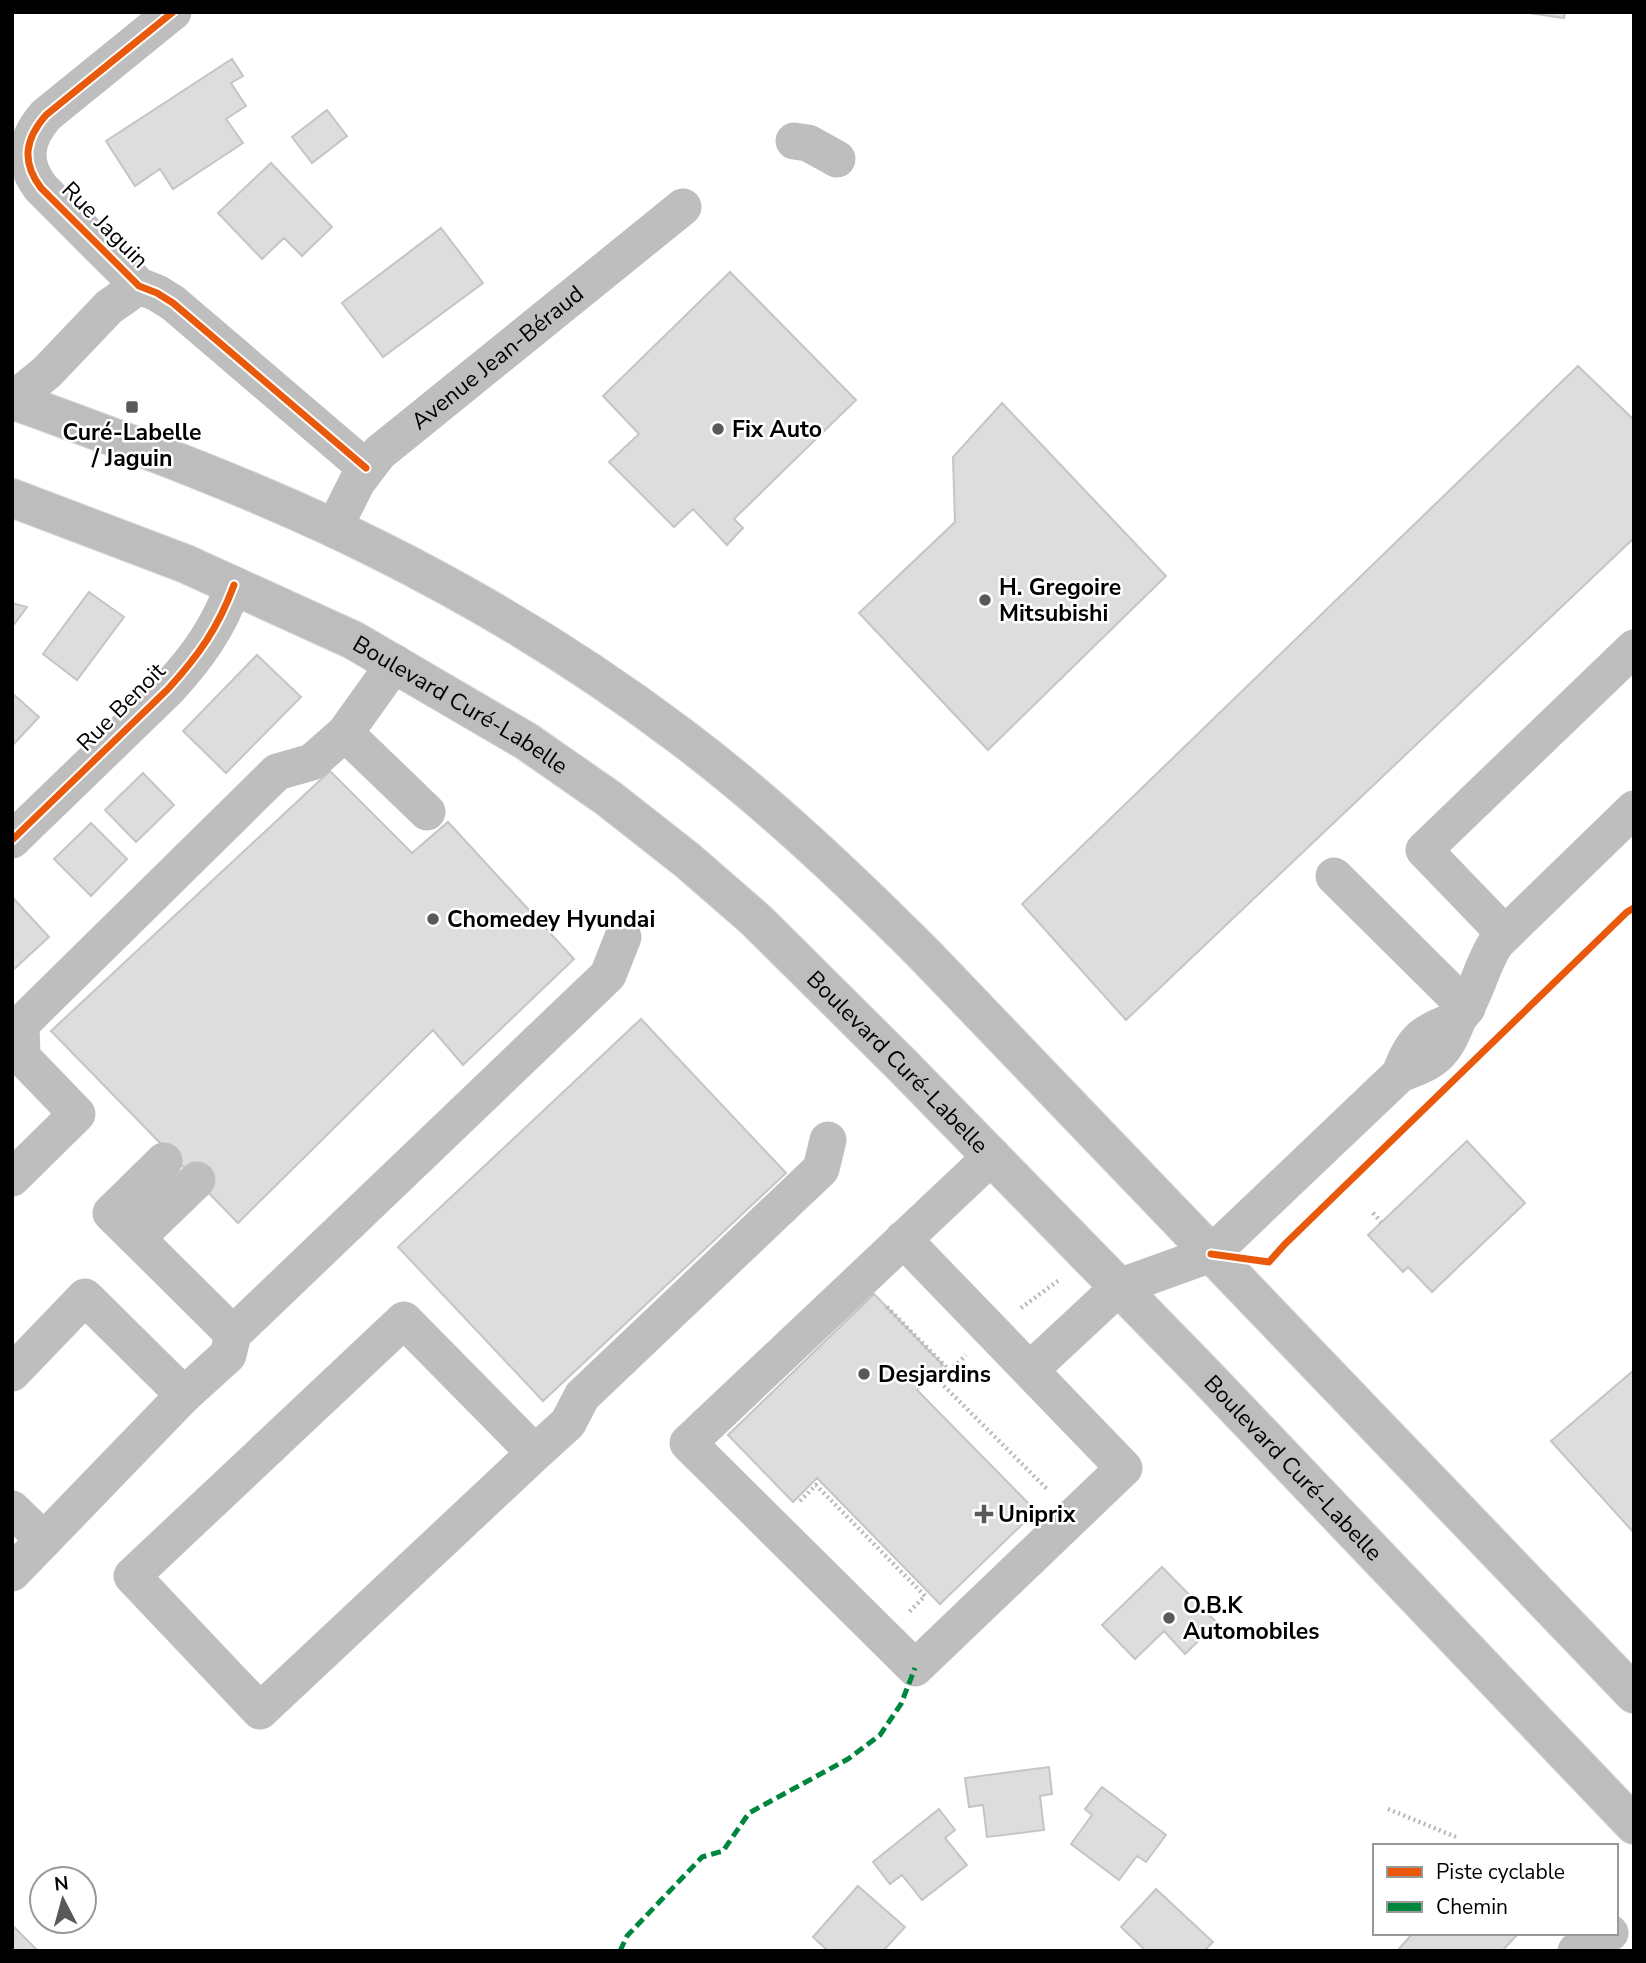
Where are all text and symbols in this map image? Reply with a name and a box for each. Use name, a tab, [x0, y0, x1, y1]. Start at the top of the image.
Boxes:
street label: Rue Jaguin	[55, 175, 155, 275]
street label: Avenue Jean-Béraud	[405, 278, 590, 436]
marker: Curé-Labelle / Jaguin	[124, 399, 140, 415]
place label: Fix Auto	[732, 414, 822, 445]
place label: Curé-Labelle / Jaguin	[62, 417, 202, 474]
marker: Fix Auto	[710, 421, 726, 437]
place label: H. Gregoire Mitsubishi	[999, 572, 1121, 629]
marker: H. Gregoire Mitsubishi	[977, 592, 993, 608]
street label: Boulevard Curé-Labelle	[347, 628, 574, 781]
street label: Rue Benoit	[70, 655, 173, 758]
place label: Chomedey Hyundai	[447, 904, 655, 935]
marker: Chomedey Hyundai	[425, 911, 441, 927]
street label: Boulevard Curé-Labelle	[800, 964, 995, 1160]
place label: Desjardins	[878, 1359, 991, 1390]
marker: Desjardins	[856, 1366, 872, 1382]
street label: Boulevard Curé-Labelle	[1197, 1368, 1389, 1567]
place label: Uniprix	[998, 1499, 1076, 1530]
marker: Uniprix	[976, 1506, 992, 1522]
place label: O.B.K Automobiles	[1183, 1590, 1319, 1647]
marker: O.B.K Automobiles	[1161, 1610, 1177, 1626]
legend	[1373, 1844, 1618, 1935]
text: Piste cyclable	[1436, 1858, 1565, 1886]
north arrow	[28, 1865, 98, 1935]
text: N	[53, 1870, 70, 1898]
text: Chemin	[1436, 1893, 1508, 1921]

